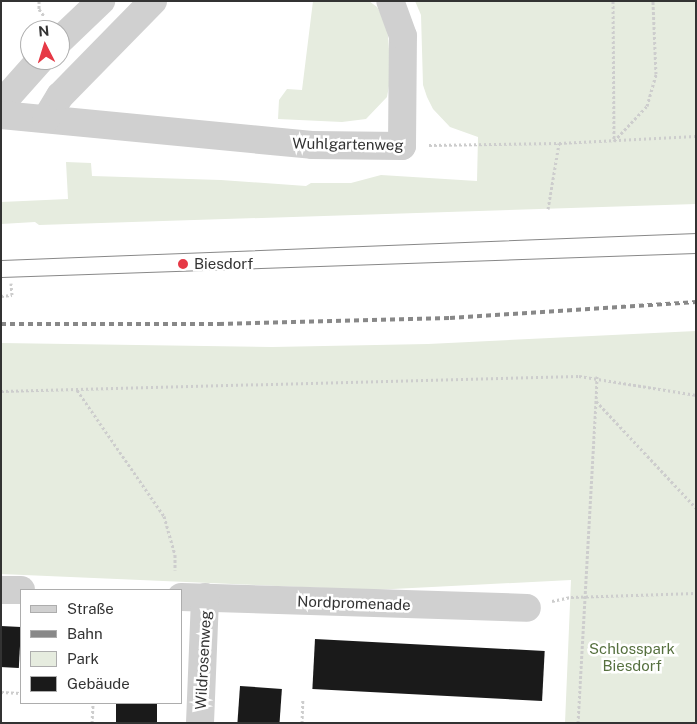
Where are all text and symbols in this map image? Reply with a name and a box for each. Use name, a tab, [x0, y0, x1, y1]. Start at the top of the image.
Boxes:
north arrow	[20, 20, 70, 70]
text: N	[38, 23, 50, 40]
street label: Wuhlgartenweg	[292, 134, 404, 154]
place label: Biesdorf	[194, 255, 253, 273]
marker: Biesdorf	[176, 257, 190, 271]
legend	[20, 589, 182, 704]
street label: Nordpromenade	[297, 592, 411, 614]
text: Straße	[67, 600, 114, 617]
street label: Wildrosenweg	[191, 610, 215, 710]
text: Bahn	[67, 625, 103, 642]
park label: Schlosspark Biesdorf	[589, 639, 675, 674]
text: Park	[67, 650, 99, 667]
text: Gebäude	[67, 675, 130, 692]

